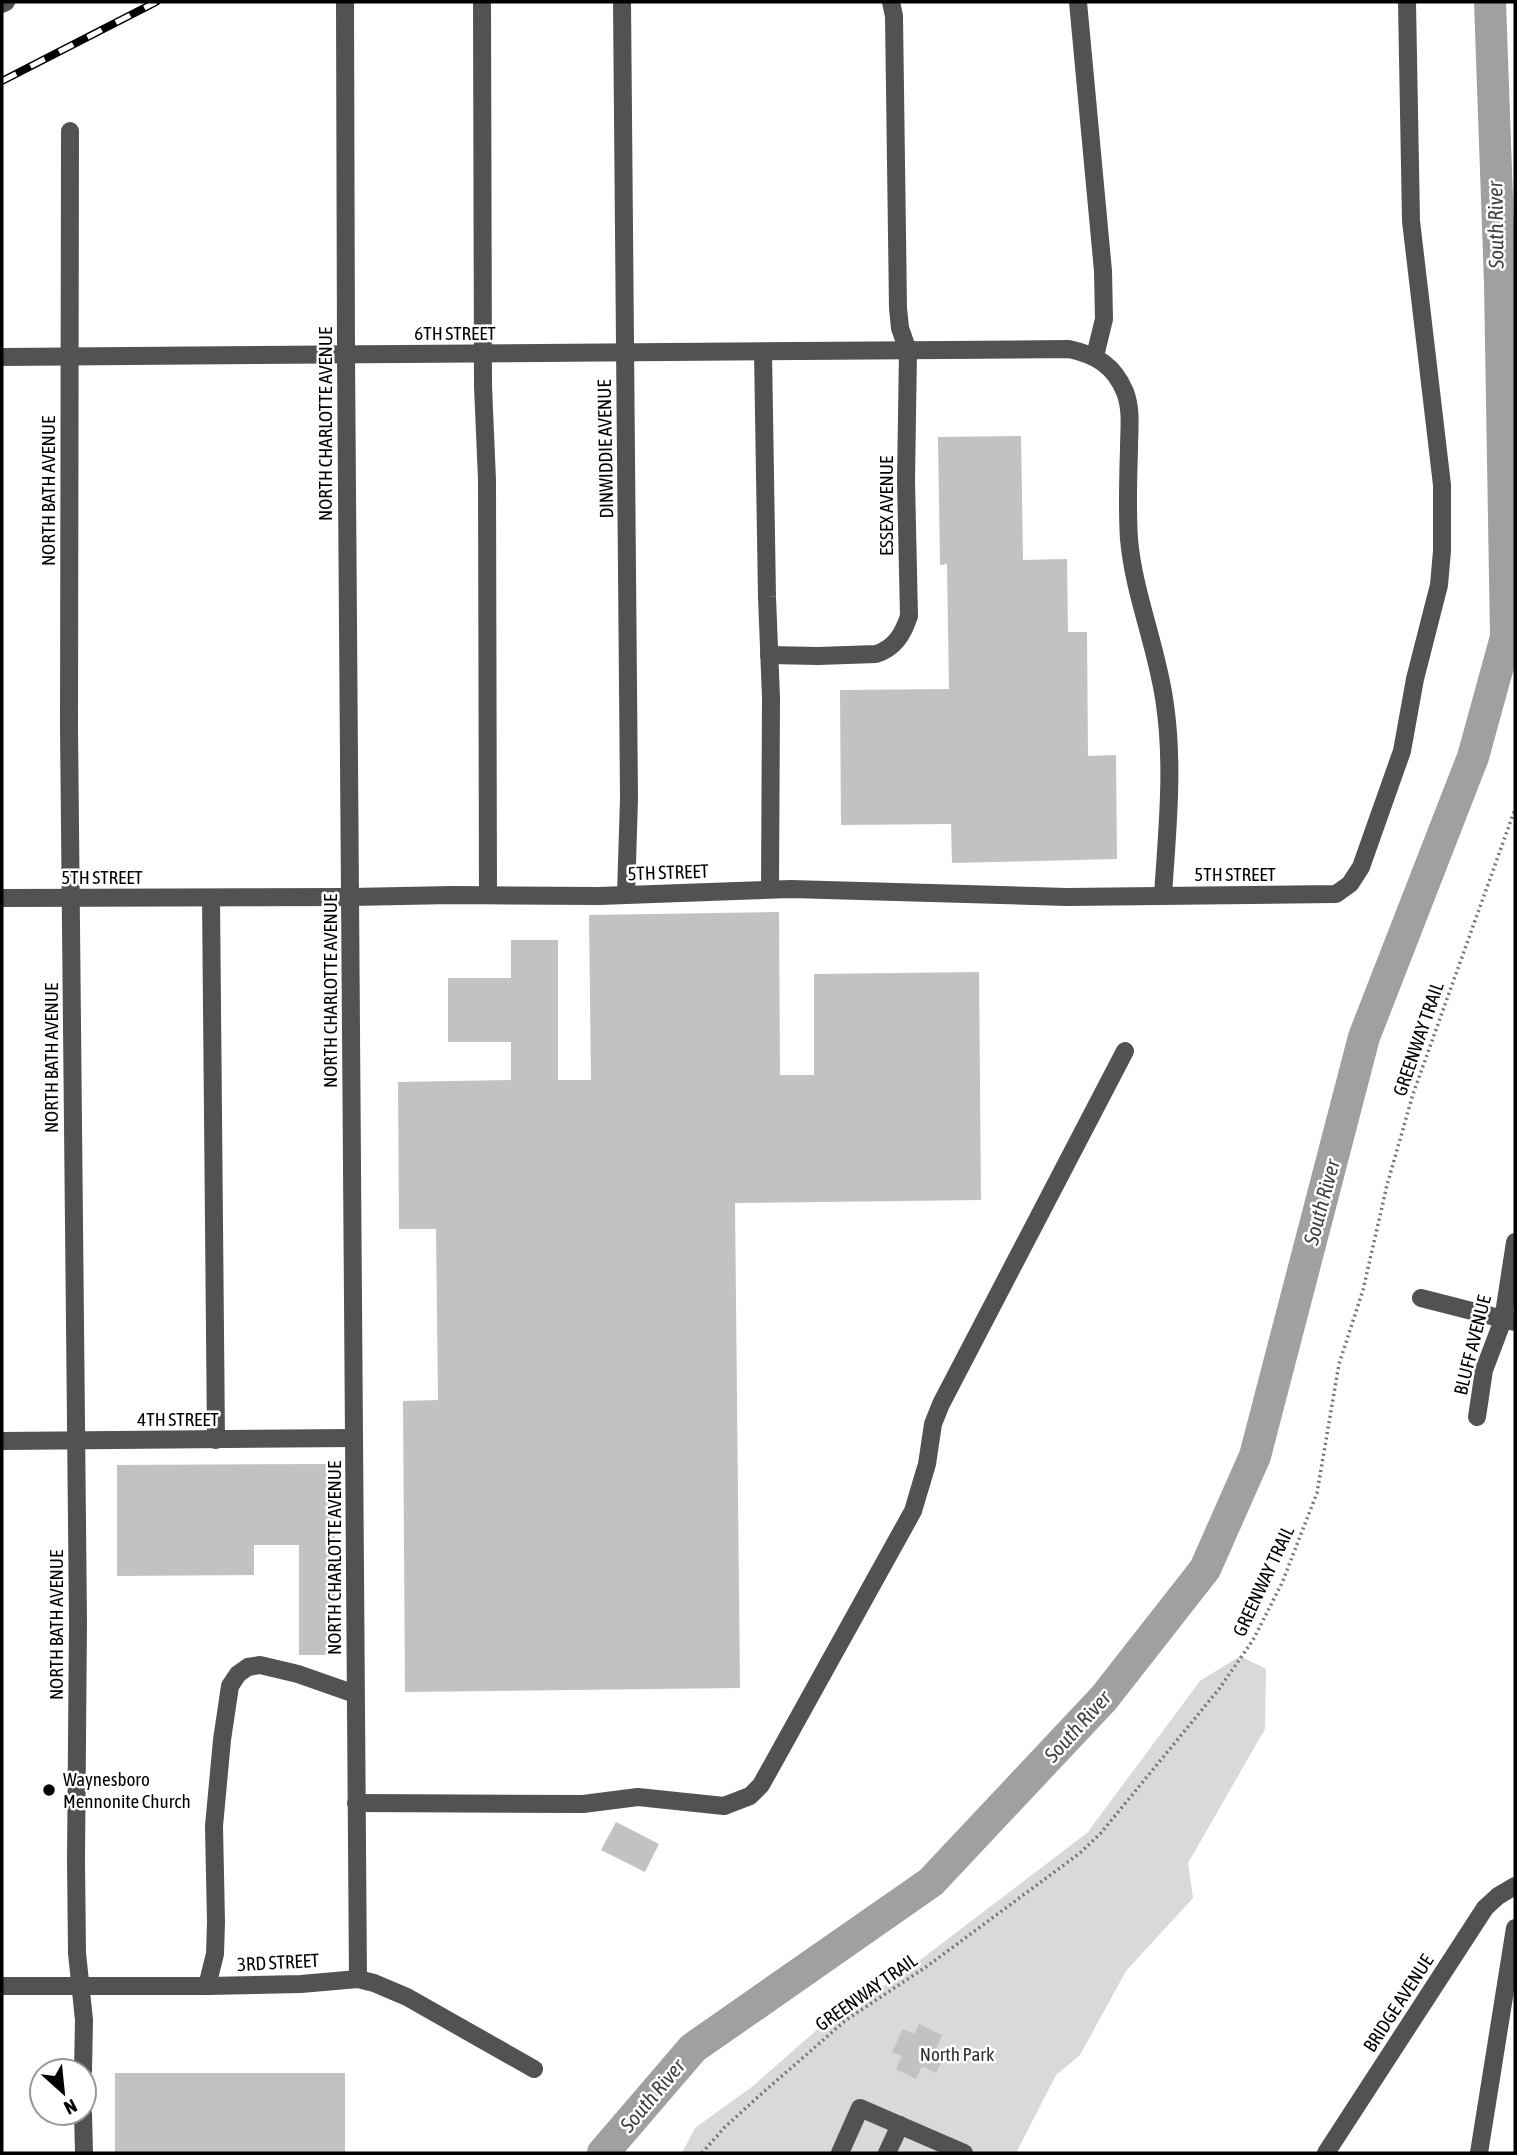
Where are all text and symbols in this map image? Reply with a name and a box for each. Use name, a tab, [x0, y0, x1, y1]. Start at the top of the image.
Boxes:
water label: South River	[1482, 180, 1508, 270]
street label: 6TH STREET	[414, 322, 496, 344]
street label: NORTH CHARLOTTE AVENUE	[314, 327, 336, 521]
street label: DINWIDDIE AVENUE	[593, 379, 617, 519]
street label: NORTH BATH AVENUE	[37, 416, 59, 566]
street label: ESSEX AVENUE	[875, 456, 897, 556]
street label: 5TH STREET	[627, 860, 710, 884]
street label: 5TH STREET	[1194, 863, 1276, 885]
street label: 5TH STREET	[61, 866, 143, 888]
street label: NORTH CHARLOTTE AVENUE	[319, 894, 341, 1088]
street label: GREENWAY TRAIL	[1388, 978, 1448, 1099]
street label: NORTH BATH AVENUE	[40, 983, 62, 1133]
water label: South River	[1298, 1156, 1344, 1248]
street label: BLUFF AVENUE	[1449, 1293, 1495, 1397]
street label: 4TH STREET	[137, 1408, 219, 1430]
street label: NORTH CHARLOTTE AVENUE	[323, 1461, 345, 1655]
street label: GREENWAY TRAIL	[1228, 1522, 1298, 1640]
street label: NORTH BATH AVENUE	[45, 1550, 67, 1700]
water label: South River	[1038, 1685, 1116, 1767]
place label: Waynesboro Mennonite Church	[63, 1768, 191, 1812]
marker: Waynesboro Mennonite Church	[41, 1782, 57, 1798]
street label: GREENWAY TRAIL	[811, 1948, 922, 2035]
street label: 3RD STREET	[236, 1949, 320, 1975]
street label: BRIDGE AVENUE	[1358, 1950, 1438, 2056]
park label: North Park	[920, 2043, 995, 2065]
water label: South River	[614, 2053, 690, 2137]
north arrow	[28, 2057, 98, 2127]
text: N	[61, 2095, 81, 2119]

